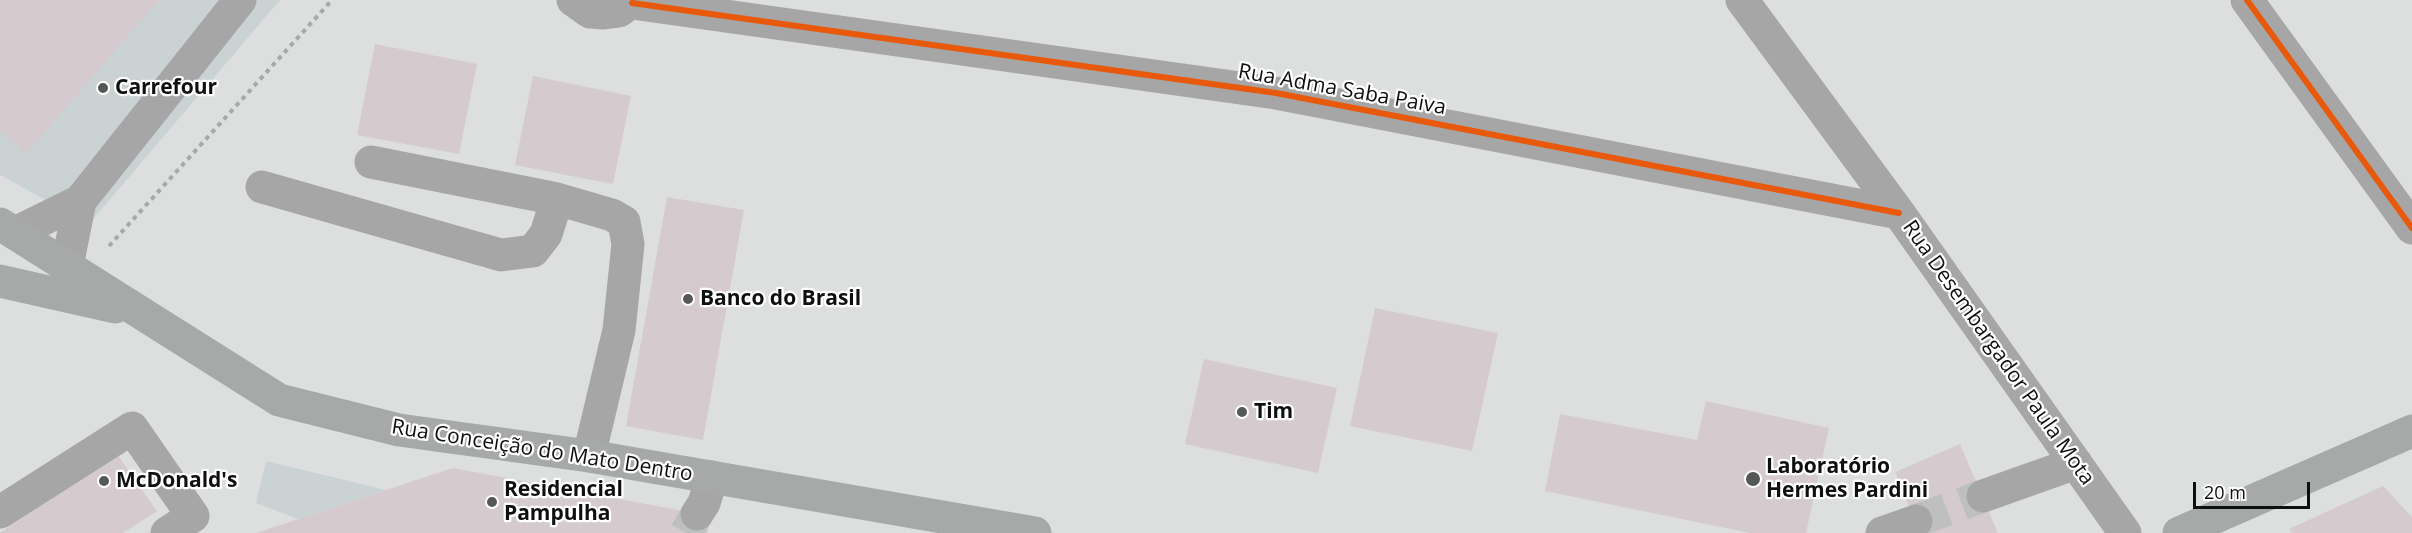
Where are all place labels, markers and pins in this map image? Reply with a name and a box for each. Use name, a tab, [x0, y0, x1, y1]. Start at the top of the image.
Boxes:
place label: Carrefour	[115, 75, 217, 101]
marker: Carrefour	[96, 81, 110, 95]
place label: Banco do Brasil	[700, 286, 861, 312]
marker: Banco do Brasil	[681, 292, 695, 306]
place label: Tim	[1254, 399, 1293, 425]
marker: Tim	[1235, 405, 1249, 419]
place label: Laboratório Hermes Pardini	[1766, 454, 1928, 504]
place label: McDonald's	[116, 468, 237, 494]
marker: Laboratório Hermes Pardini	[1744, 470, 1762, 488]
marker: McDonald's	[97, 474, 111, 488]
place label: Residencial Pampulha	[504, 477, 623, 527]
marker: Residencial Pampulha	[485, 495, 499, 509]

